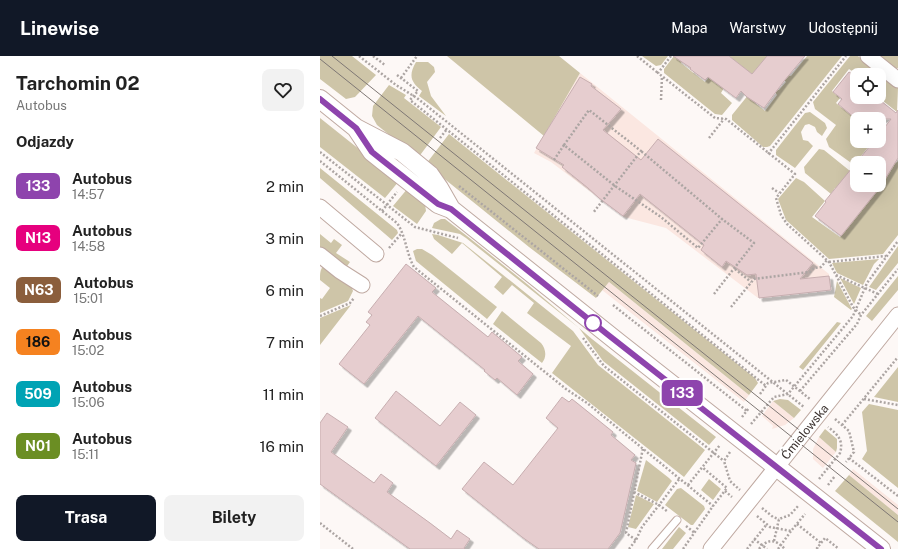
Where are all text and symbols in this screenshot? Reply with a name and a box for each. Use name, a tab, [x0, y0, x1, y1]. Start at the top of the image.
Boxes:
text: Linewise	[20, 17, 99, 39]
text: Mapa	[671, 20, 707, 36]
text: Warstwy	[729, 20, 786, 36]
text: Udostępnij	[808, 20, 878, 36]
map controls	[850, 68, 886, 192]
button: locate	[850, 68, 886, 104]
button: heart	[262, 69, 304, 111]
text: Tarchomin 02	[16, 72, 140, 94]
text: Autobus	[16, 98, 67, 113]
button: +	[850, 112, 886, 148]
text: Odjazdy	[16, 133, 74, 150]
button: −	[850, 156, 886, 192]
text: Autobus	[72, 170, 132, 187]
text: 133	[26, 178, 50, 194]
text: 2 min	[266, 178, 304, 195]
text: 14:57	[72, 187, 105, 202]
text: Autobus	[72, 222, 132, 239]
text: N13	[25, 230, 51, 246]
text: 3 min	[265, 230, 304, 247]
text: 14:58	[72, 239, 105, 254]
text: Autobus	[73, 274, 134, 291]
text: N63	[24, 282, 53, 298]
text: 6 min	[266, 282, 304, 299]
text: 15:01	[73, 291, 103, 306]
unlabelled marker	[584, 314, 602, 332]
text: Autobus	[72, 326, 132, 343]
text: 186	[26, 334, 50, 350]
text: 7 min	[266, 334, 304, 351]
text: 15:02	[72, 343, 104, 358]
text: Autobus	[72, 378, 132, 395]
line badge: 133	[659, 380, 705, 406]
text: 133	[670, 385, 694, 401]
text: 509	[24, 386, 52, 402]
text: 11 min	[263, 386, 304, 403]
text: 15:06	[72, 395, 105, 410]
street label: Ćmielowska	[778, 402, 832, 462]
text: Autobus	[72, 430, 132, 447]
text: N01	[25, 438, 51, 454]
text: 16 min	[259, 438, 304, 455]
text: 15:11	[72, 447, 99, 462]
button: Trasa	[16, 495, 156, 541]
button: Bilety	[164, 495, 304, 541]

